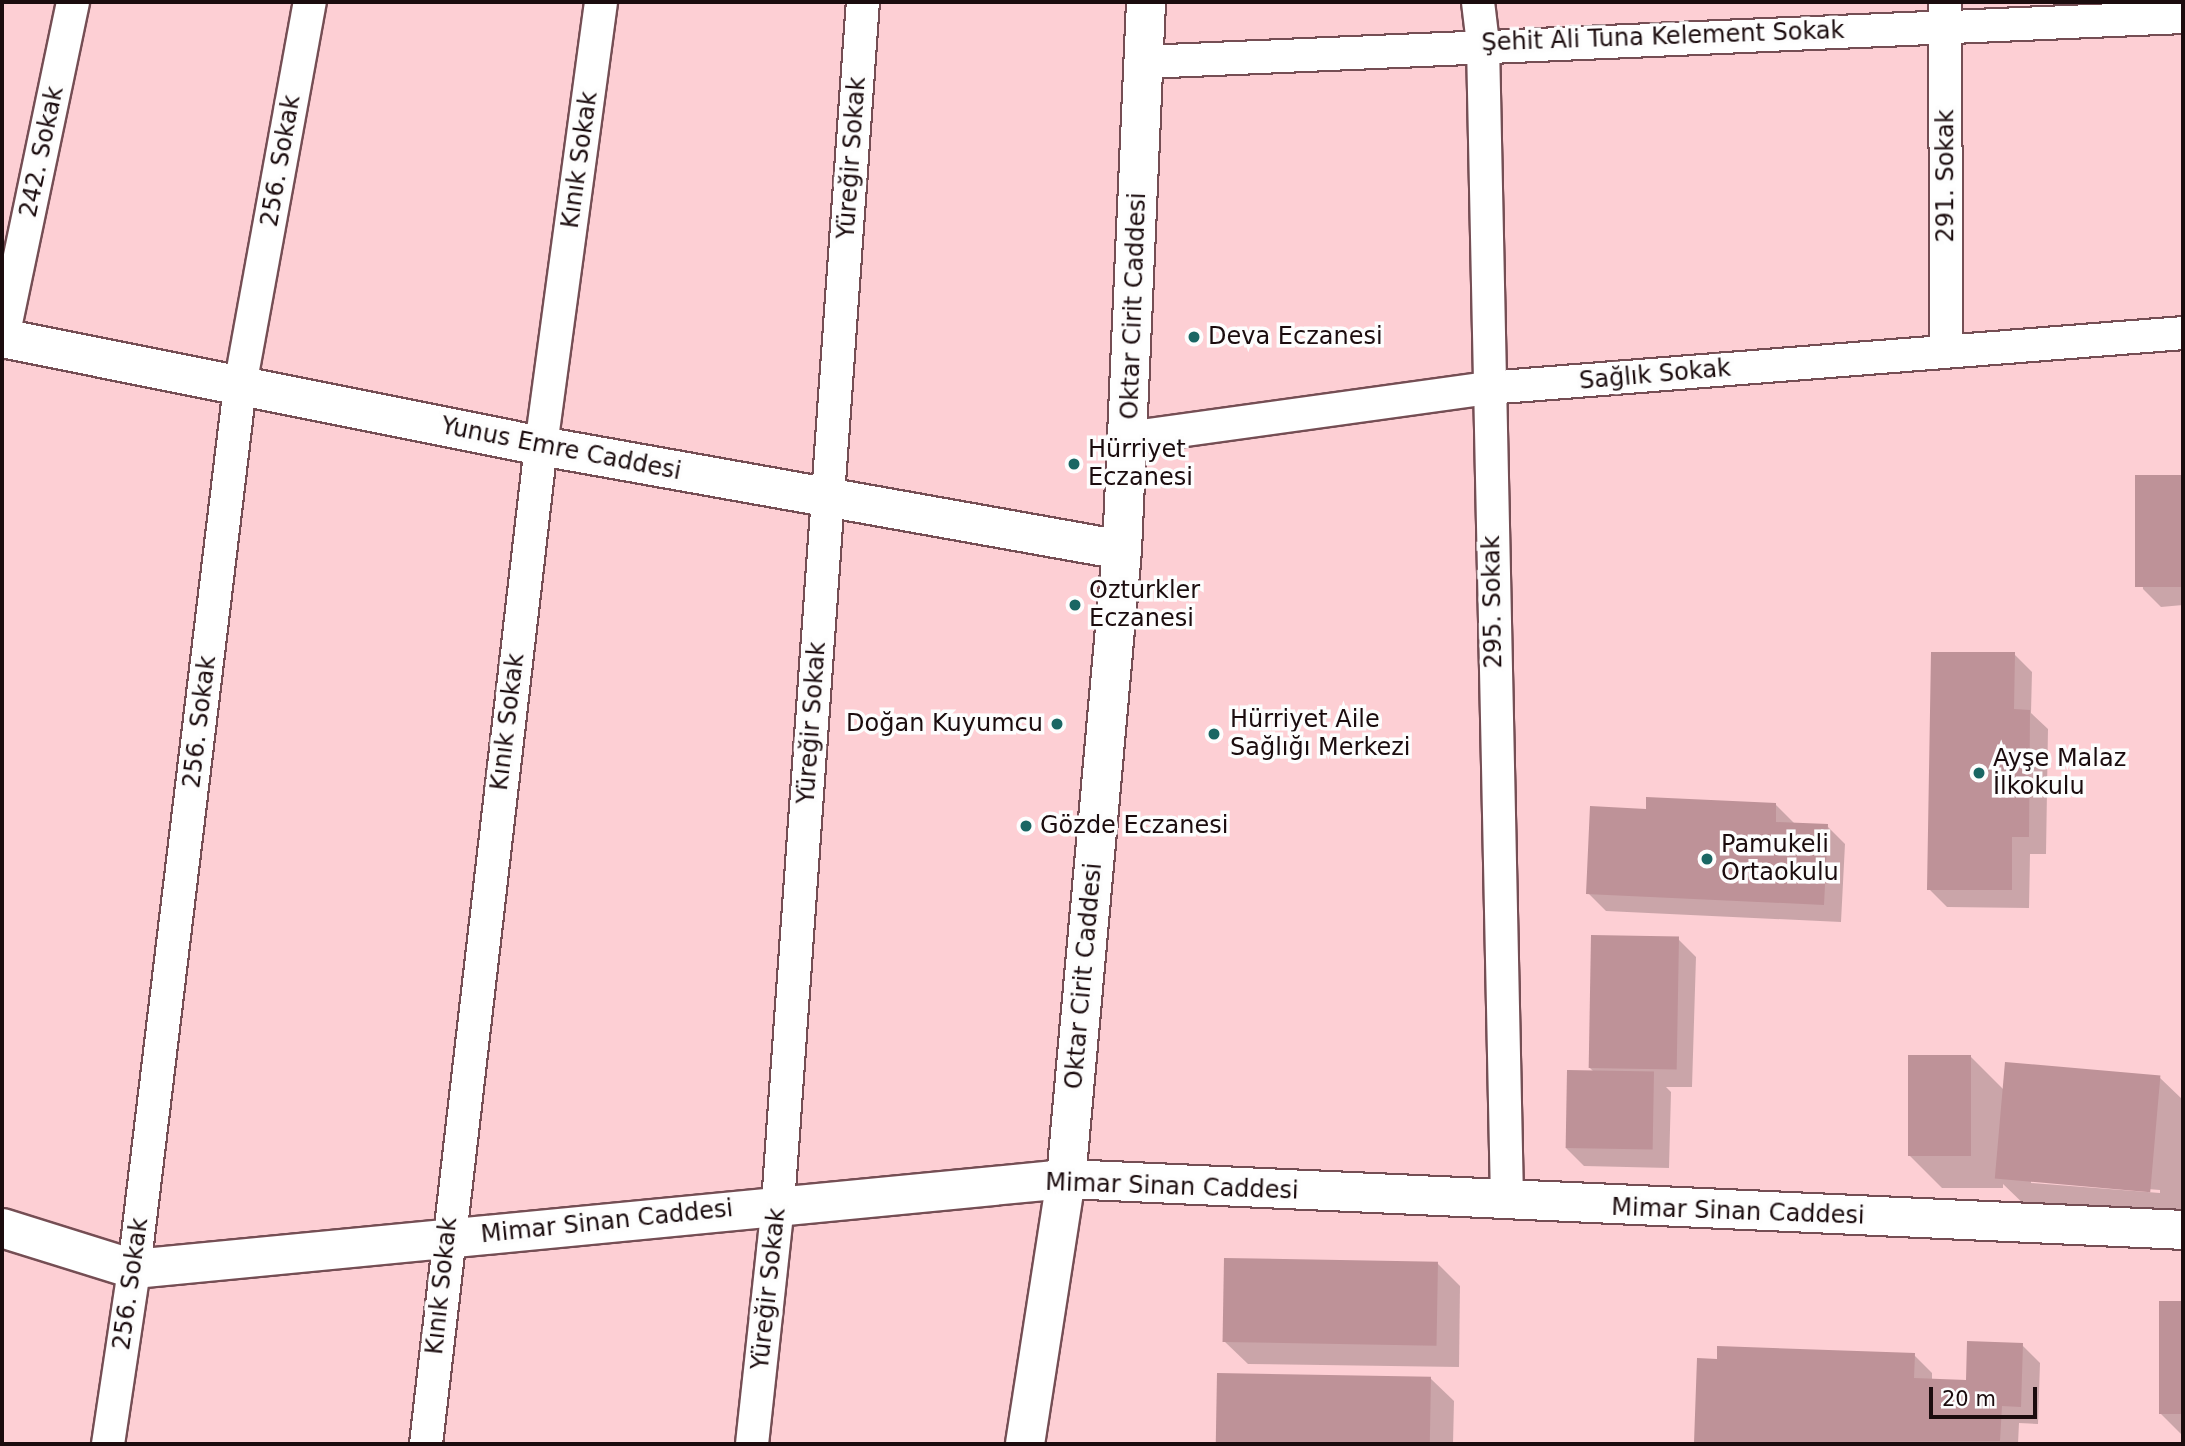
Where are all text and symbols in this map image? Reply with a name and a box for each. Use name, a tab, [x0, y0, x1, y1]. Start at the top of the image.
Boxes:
street label: Şehit Ali Tuna Kelement Sokak	[1481, 16, 1845, 58]
street label: Yüreğir Sokak	[832, 76, 872, 240]
street label: 242. Sokak	[14, 84, 70, 220]
street label: Kınık Sokak	[556, 90, 604, 230]
street label: 256. Sokak	[255, 93, 307, 229]
street label: 291. Sokak	[1932, 109, 1960, 243]
street label: Oktar Cirit Caddesi	[1116, 192, 1152, 420]
place label: Deva Eczanesi	[1208, 323, 1383, 351]
marker: Deva Eczanesi	[1186, 329, 1202, 345]
street label: Sağlık Sokak	[1578, 354, 1732, 396]
street label: Yunus Emre Caddesi	[439, 412, 683, 486]
place label: Hürriyet Eczanesi	[1088, 436, 1193, 492]
marker: Hürriyet Eczanesi	[1066, 456, 1082, 472]
street label: 295. Sokak	[1477, 535, 1509, 669]
place label: Ozturkler Eczanesi	[1089, 577, 1200, 633]
marker: Ozturkler Eczanesi	[1067, 597, 1083, 613]
street label: Yüreğir Sokak	[792, 641, 832, 805]
street label: Kınık Sokak	[485, 652, 531, 792]
street label: 256. Sokak	[178, 654, 222, 790]
place label: Hürriyet Aile Sağlığı Merkezi	[1230, 706, 1410, 762]
place label: Doğan Kuyumcu	[846, 710, 1043, 738]
marker: Doğan Kuyumcu	[1049, 716, 1065, 732]
marker: Hürriyet Aile Sağlığı Merkezi	[1204, 724, 1224, 744]
place label: Ayşe Malaz İlkokulu	[1993, 745, 2126, 801]
marker: Ayşe Malaz İlkokulu	[1971, 765, 1987, 781]
place label: Gözde Eczanesi	[1040, 812, 1228, 840]
marker: Gözde Eczanesi	[1018, 818, 1034, 834]
place label: Pamukeli Ortaokulu	[1721, 831, 1839, 887]
marker: Pamukeli Ortaokulu	[1699, 851, 1715, 867]
street label: Oktar Cirit Caddesi	[1060, 862, 1108, 1090]
street label: Mimar Sinan Caddesi	[1045, 1168, 1299, 1206]
street label: Mimar Sinan Caddesi	[1611, 1193, 1865, 1231]
street label: Mimar Sinan Caddesi	[479, 1194, 735, 1250]
street label: Yüreğir Sokak	[746, 1207, 792, 1371]
street label: 256. Sokak	[107, 1216, 155, 1352]
street label: Kınık Sokak	[420, 1216, 464, 1356]
scale bar	[1933, 1372, 2042, 1416]
text: 20 m	[1942, 1387, 1996, 1411]

